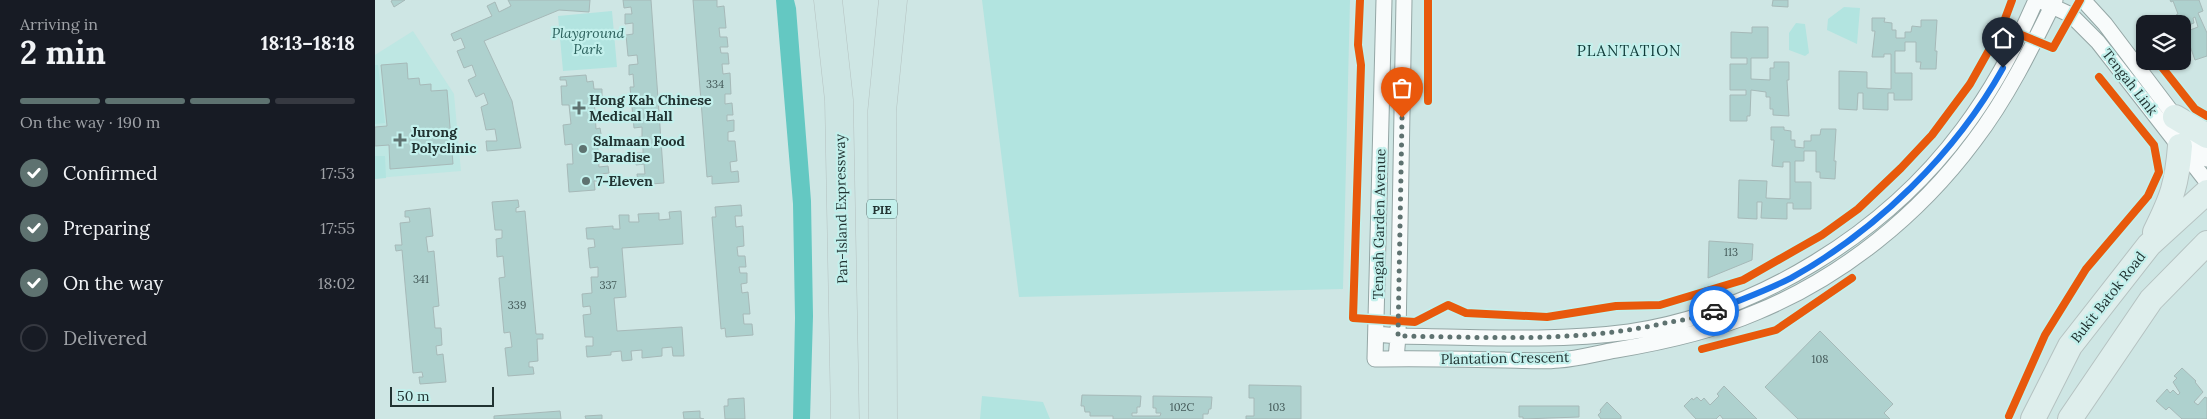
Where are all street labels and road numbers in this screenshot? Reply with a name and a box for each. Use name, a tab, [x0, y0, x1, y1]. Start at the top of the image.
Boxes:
street label: Tengah Link	[2098, 45, 2162, 119]
street label: Pan-Island Expressway	[831, 133, 851, 284]
street label: Tengah Garden Avenue	[1369, 148, 1389, 300]
road number: PIE	[867, 200, 897, 218]
street label: Bukit Batok Road	[2067, 248, 2149, 346]
street label: Plantation Crescent	[1441, 348, 1570, 368]

